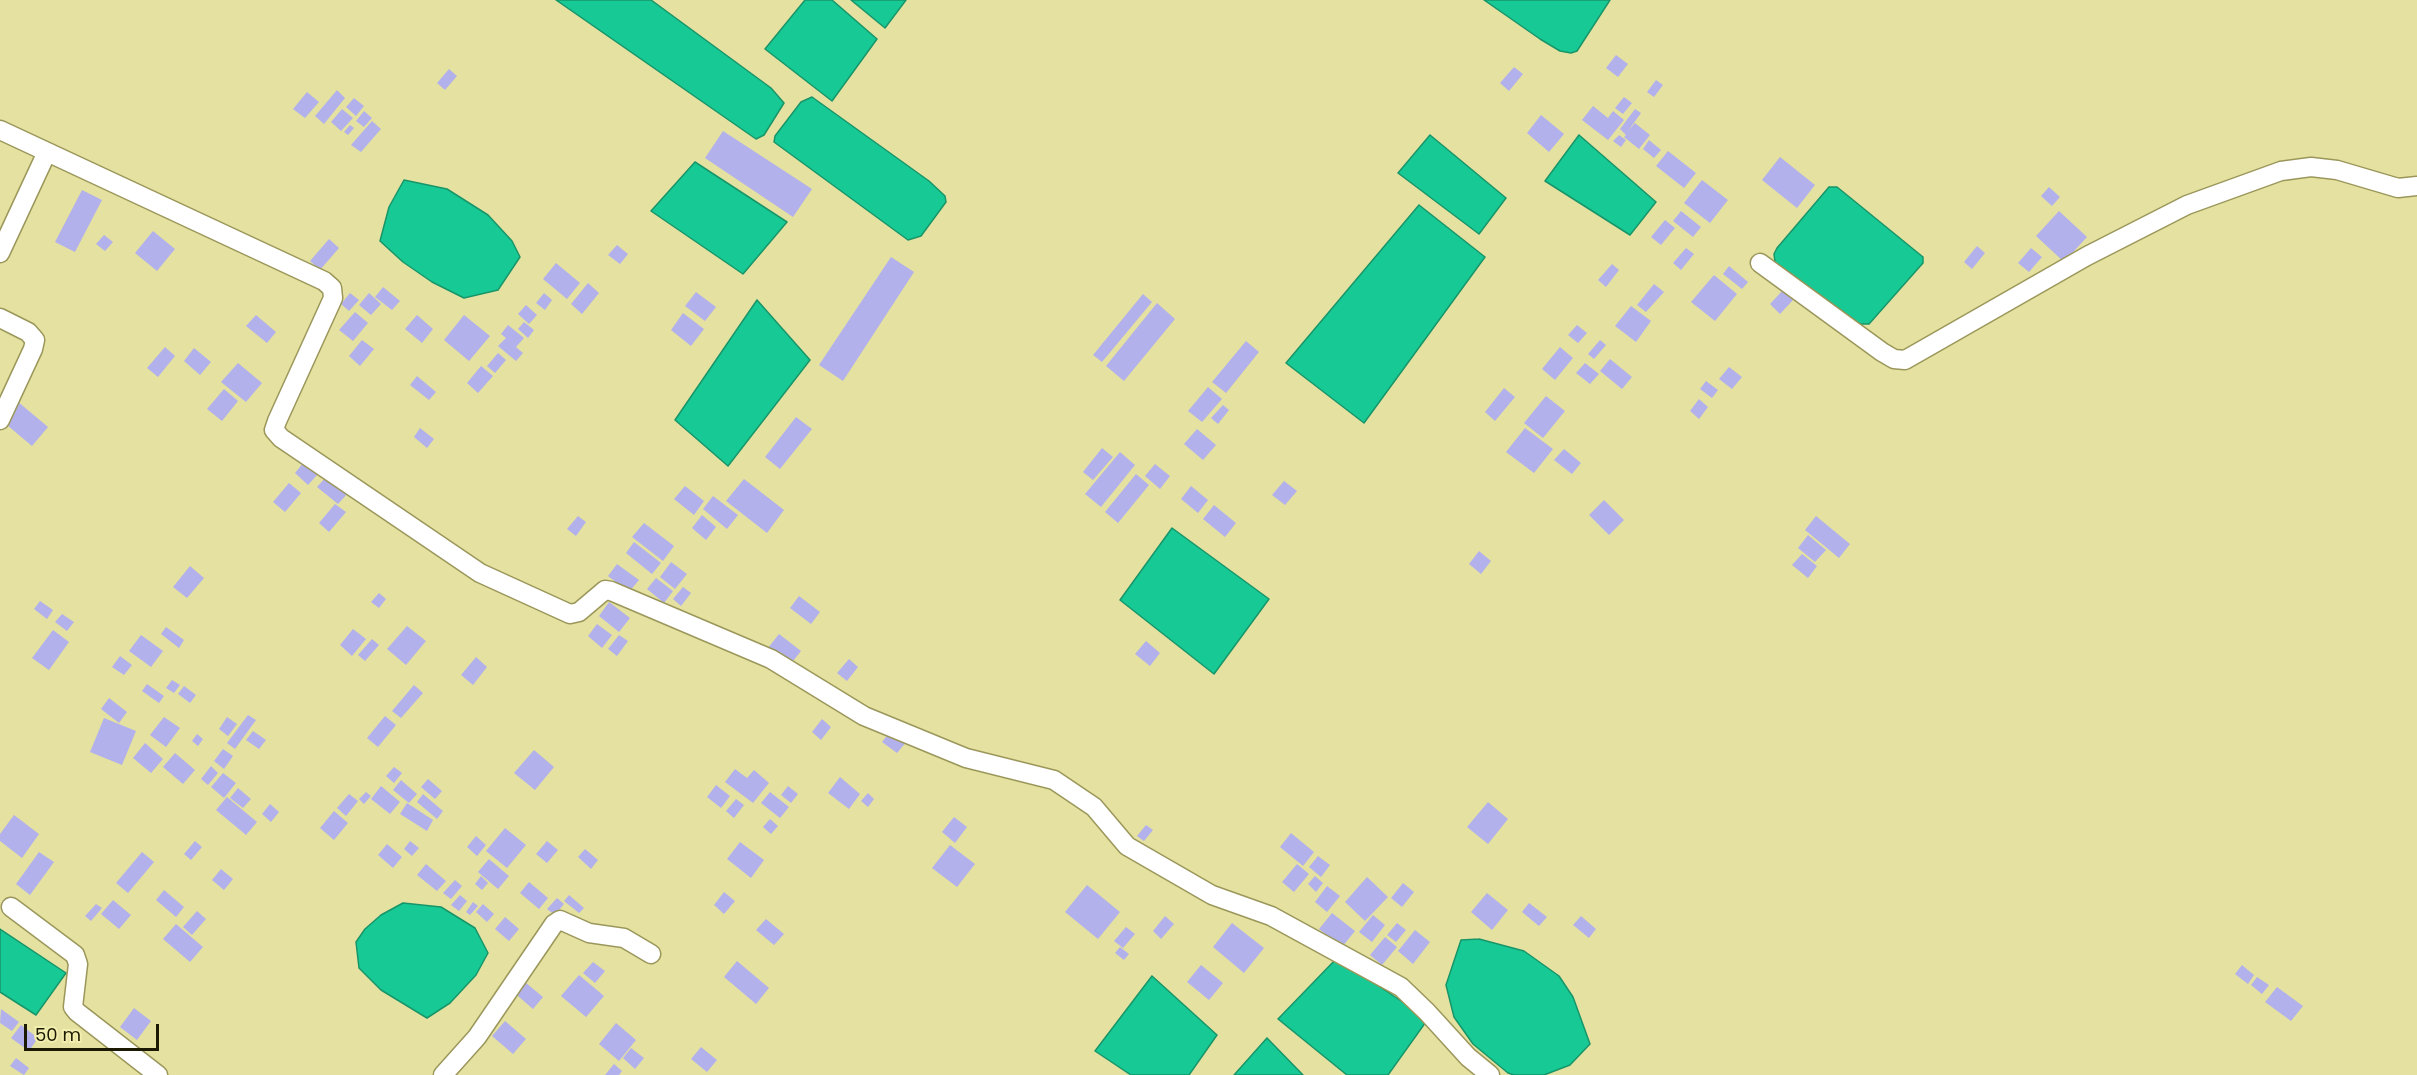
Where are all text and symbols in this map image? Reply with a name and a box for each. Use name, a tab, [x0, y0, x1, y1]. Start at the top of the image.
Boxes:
scale bar	[27, 1012, 162, 1050]
text: 50 m	[35, 1022, 81, 1047]

